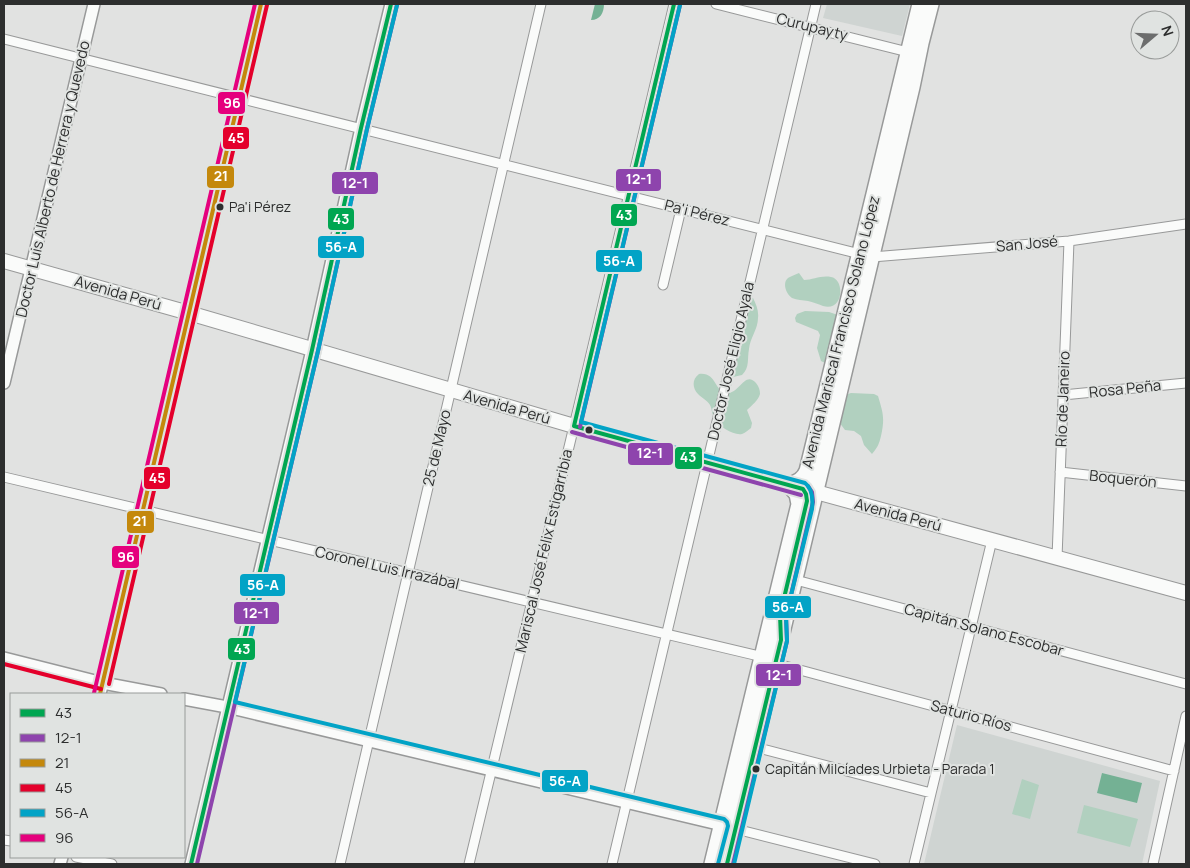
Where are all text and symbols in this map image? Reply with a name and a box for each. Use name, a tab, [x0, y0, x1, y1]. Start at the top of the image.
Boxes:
street label: Curupayty	[774, 8, 850, 46]
north arrow	[1130, 10, 1180, 60]
text: N	[1157, 23, 1178, 38]
street label: Doctor Luis Alberto de Herrera y Quevedo	[10, 38, 95, 319]
line badge: 96	[217, 91, 246, 115]
text: 96	[223, 93, 241, 112]
line badge: 45	[222, 126, 250, 150]
text: 45	[228, 128, 244, 147]
line badge: 21	[206, 165, 235, 189]
text: 21	[214, 166, 228, 185]
line badge: 12-1	[615, 168, 662, 192]
text: 12-1	[626, 169, 652, 188]
line badge: 12-1	[331, 171, 379, 195]
text: 12-1	[342, 173, 368, 192]
street label: Avenida Mariscal Francisco Solano López	[796, 193, 885, 470]
street label: Pa'i Pérez	[662, 194, 732, 231]
place label: Pa'i Pérez	[229, 197, 291, 216]
marker: Pa'i Pérez	[215, 202, 225, 212]
line badge: 43	[610, 203, 638, 227]
text: 43	[616, 205, 632, 224]
line badge: 43	[327, 207, 355, 231]
text: 43	[333, 209, 349, 228]
street label: San José	[995, 230, 1059, 257]
line badge: 56-A	[317, 235, 365, 259]
text: 56-A	[325, 237, 358, 256]
line badge: 56-A	[595, 249, 643, 273]
text: 56-A	[603, 251, 636, 270]
street label: Avenida Perú	[72, 270, 164, 315]
street label: Doctor José Eligio Ayala	[702, 280, 759, 442]
street label: Río de Janeiro	[1050, 351, 1075, 447]
street label: Rosa Peña	[1088, 374, 1162, 403]
street label: Avenida Perú	[461, 384, 553, 429]
street label: 25 de Mayo	[418, 407, 456, 488]
unlabelled marker	[584, 425, 594, 435]
line badge: 12-1	[627, 442, 674, 466]
text: 12-1	[637, 443, 663, 462]
line badge: 43	[674, 446, 703, 470]
street label: Mariscal José Félix Estigarribia	[510, 447, 577, 655]
text: 43	[680, 447, 696, 466]
street label: Boquerón	[1088, 465, 1158, 492]
line badge: 45	[143, 466, 171, 490]
text: 45	[149, 468, 165, 487]
street label: Avenida Perú	[852, 493, 944, 536]
line badge: 21	[126, 510, 155, 534]
text: 21	[133, 511, 147, 530]
street label: Coronel Luis Irrazábal	[313, 541, 461, 594]
line badge: 96	[111, 545, 140, 569]
text: 96	[117, 547, 135, 566]
line badge: 56-A	[239, 573, 286, 597]
text: 56-A	[247, 575, 280, 594]
line badge: 56-A	[764, 595, 812, 619]
text: 56-A	[772, 597, 805, 616]
street label: Capitán Solano Escobar	[902, 598, 1067, 661]
line badge: 12-1	[233, 601, 280, 625]
text: 12-1	[243, 603, 269, 622]
line badge: 43	[227, 637, 256, 661]
text: 43	[234, 639, 250, 658]
line badge: 12-1	[755, 663, 802, 687]
text: 12-1	[766, 665, 792, 684]
legend	[10, 693, 185, 858]
street label: Saturio Ríos	[928, 695, 1014, 736]
text: 43	[55, 702, 72, 723]
text: 12-1	[55, 727, 82, 748]
text: 21	[55, 752, 69, 773]
place label: Capitán Milcíades Urbieta - Parada 1	[765, 759, 995, 778]
marker: Capitán Milcíades Urbieta - Parada 1	[751, 764, 761, 774]
line badge: 56-A	[541, 769, 589, 793]
text: 56-A	[549, 771, 582, 790]
text: 45	[55, 777, 73, 798]
text: 56-A	[55, 802, 89, 823]
text: 96	[55, 827, 74, 848]

